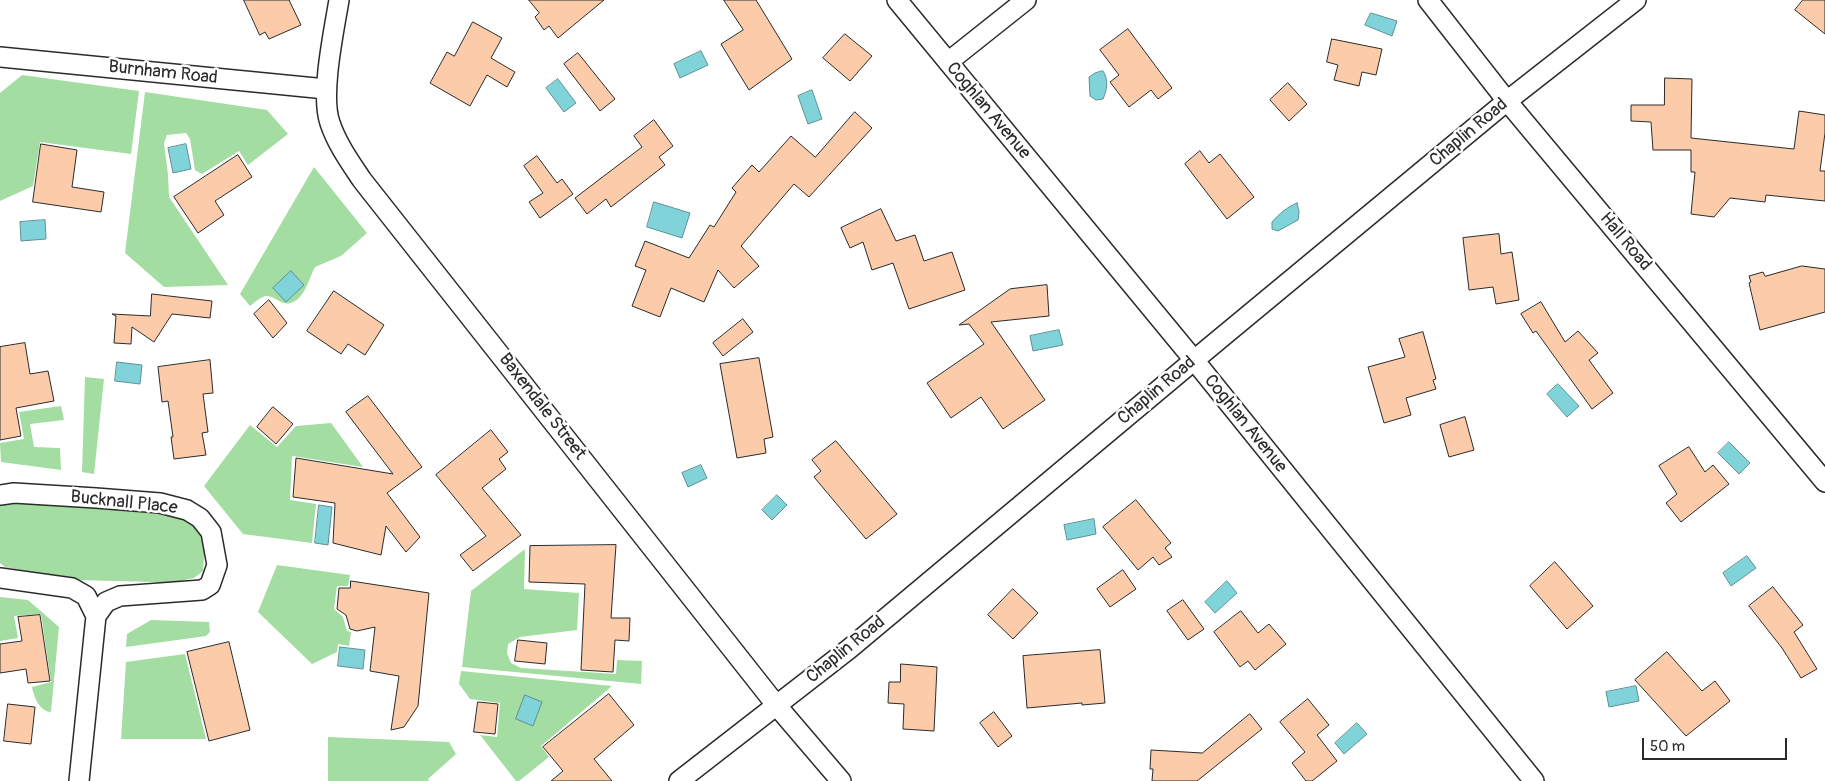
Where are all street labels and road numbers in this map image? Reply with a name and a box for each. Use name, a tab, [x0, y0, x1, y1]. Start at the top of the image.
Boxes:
street label: Burnham Road	[107, 57, 219, 89]
street label: Coghlan Avenue	[941, 58, 1035, 164]
street label: Chaplin Road	[1426, 94, 1512, 172]
street label: Hall Road	[1594, 208, 1656, 276]
street label: Baxendale Street	[494, 349, 590, 465]
street label: Chaplin Road	[1114, 352, 1200, 430]
street label: Coghlan Avenue	[1199, 371, 1291, 477]
street label: Bucknall Place	[69, 487, 179, 519]
street label: Chaplin Road	[802, 612, 890, 688]

